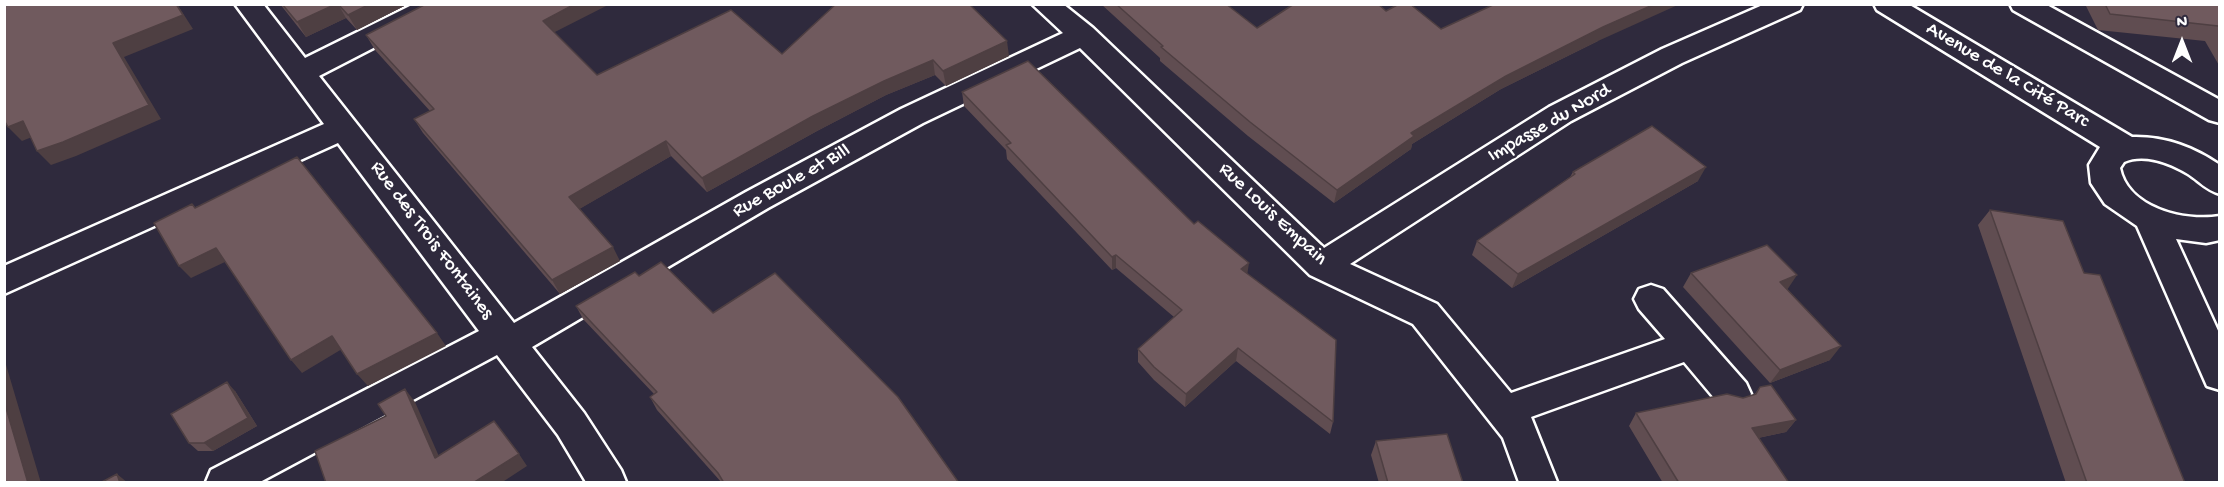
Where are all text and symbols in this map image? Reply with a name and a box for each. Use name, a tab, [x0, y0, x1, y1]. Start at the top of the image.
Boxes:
north arrow	[2152, 12, 2212, 72]
text: N	[2177, 14, 2187, 33]
street label: Avenue de la Cité Parc	[1921, 18, 2093, 134]
street label: Impasse du Nord	[1484, 79, 1616, 169]
street label: Rue Boule et Bill	[729, 140, 855, 224]
street label: Rue des Trois Fontaines	[364, 157, 498, 325]
street label: Rue Louis Empain	[1213, 159, 1331, 271]

